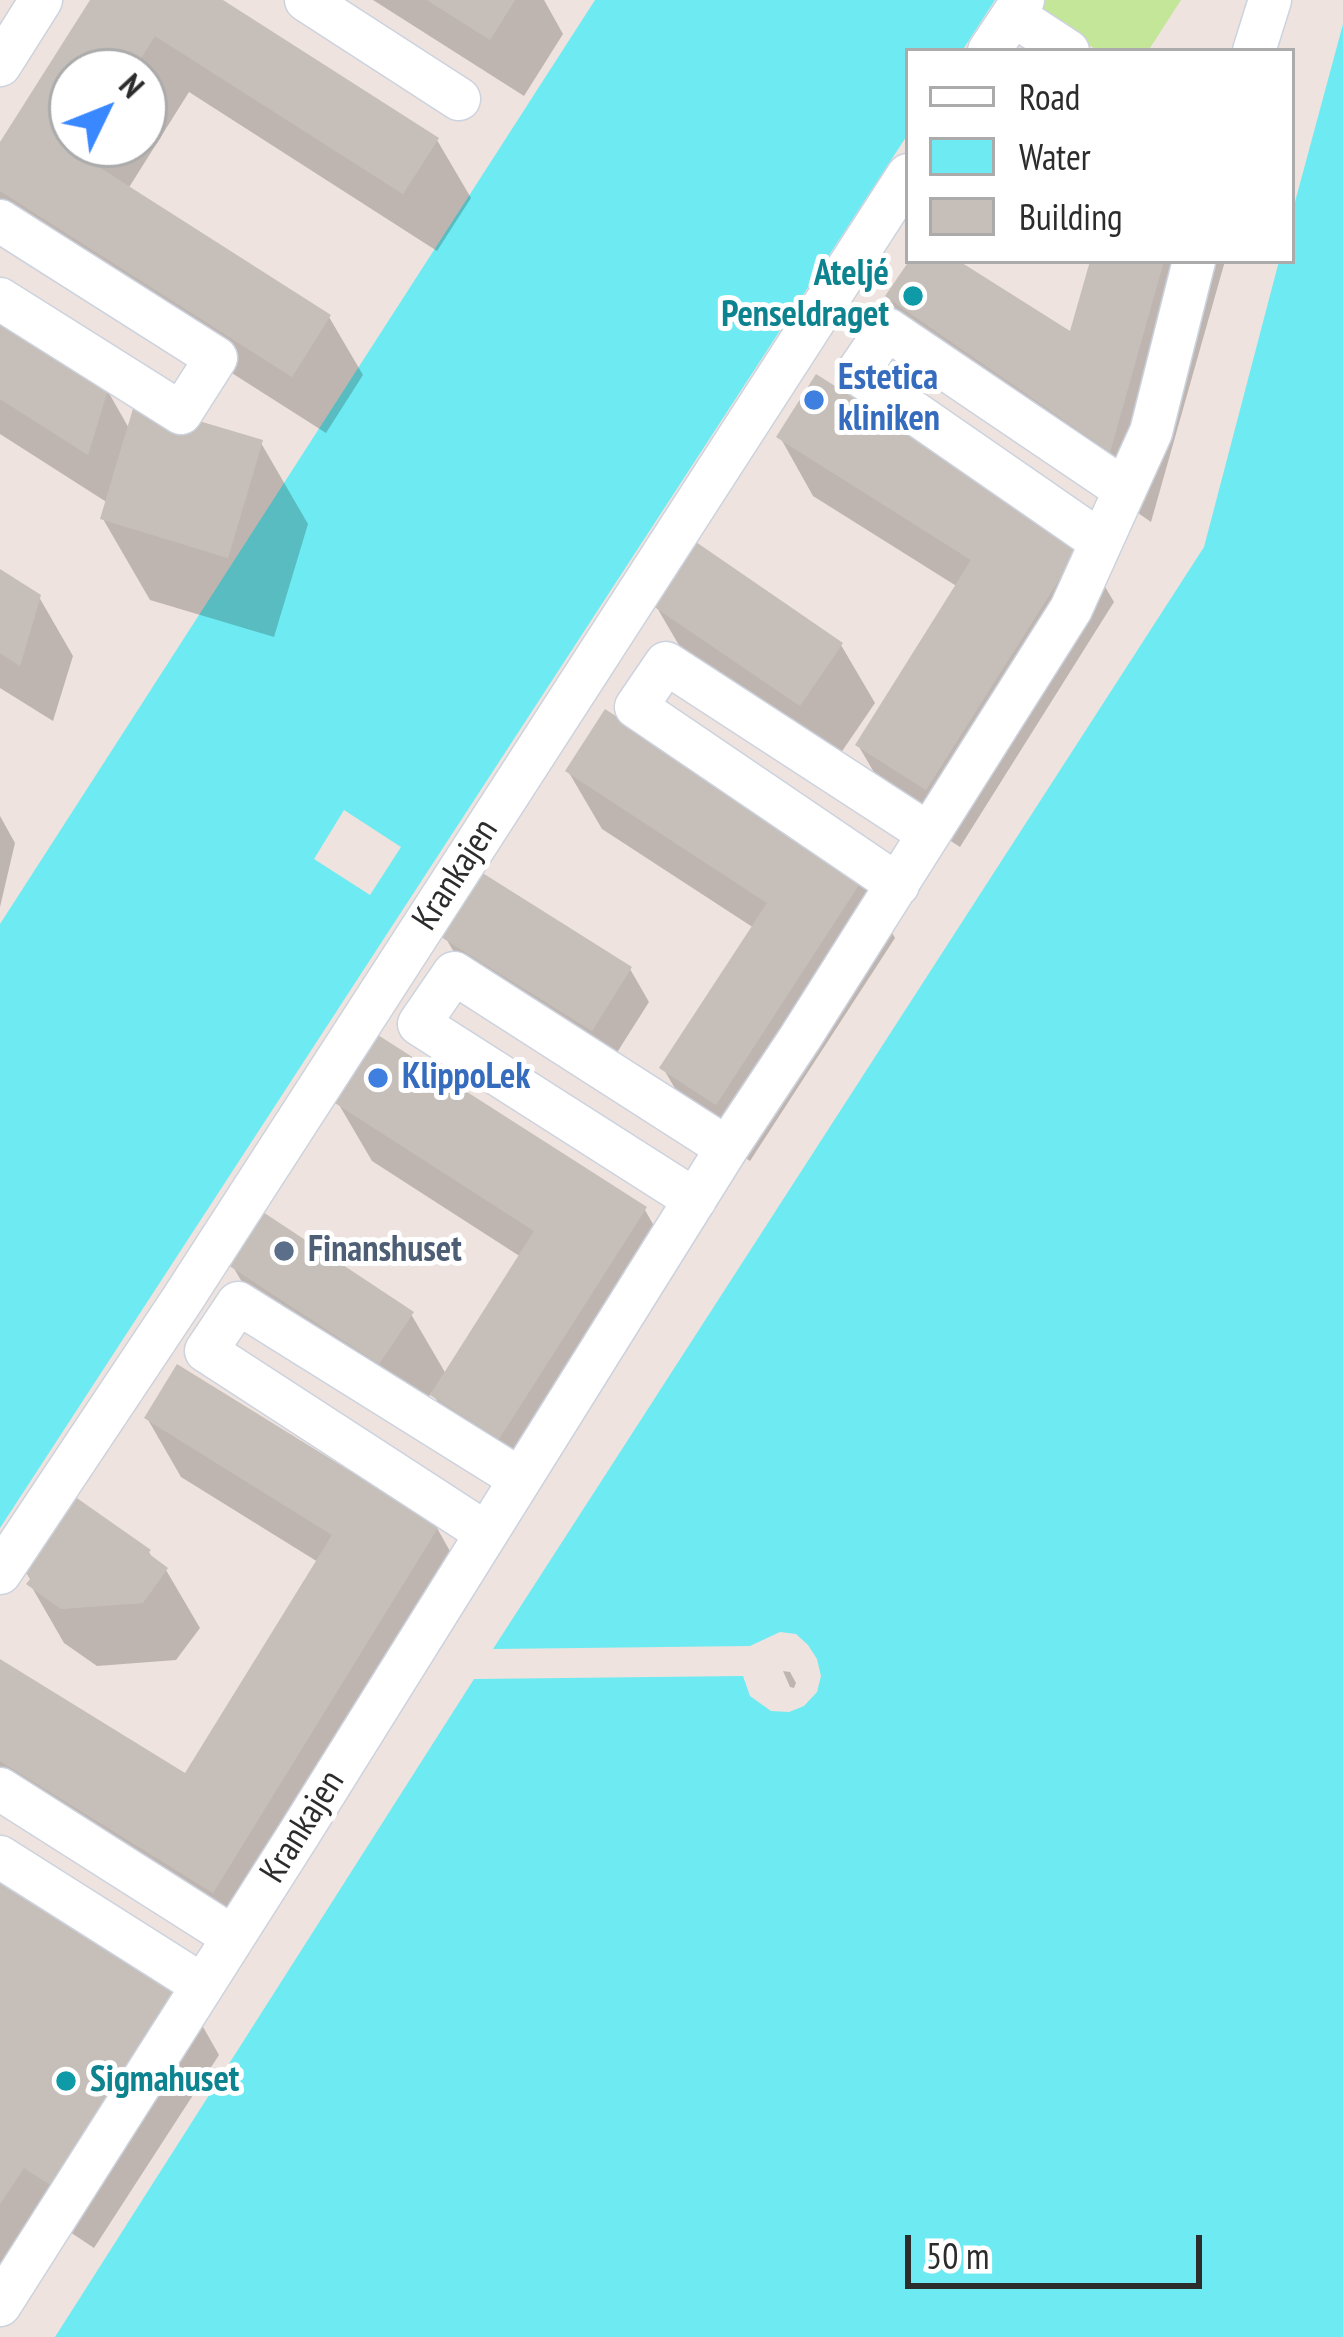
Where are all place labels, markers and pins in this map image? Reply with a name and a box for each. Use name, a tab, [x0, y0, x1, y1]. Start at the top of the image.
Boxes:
place label: Ateljé Penseldraget	[721, 253, 889, 338]
marker: Ateljé Penseldraget	[900, 283, 926, 309]
place label: Estetica kliniken	[838, 357, 940, 442]
marker: Estetica kliniken	[801, 387, 827, 413]
place label: KlippoLek	[402, 1056, 530, 1100]
marker: KlippoLek	[365, 1065, 391, 1091]
place label: Finanshuset	[308, 1229, 462, 1273]
marker: Finanshuset	[271, 1238, 297, 1264]
place label: Sigmahuset	[90, 2059, 239, 2103]
marker: Sigmahuset	[53, 2068, 79, 2094]

